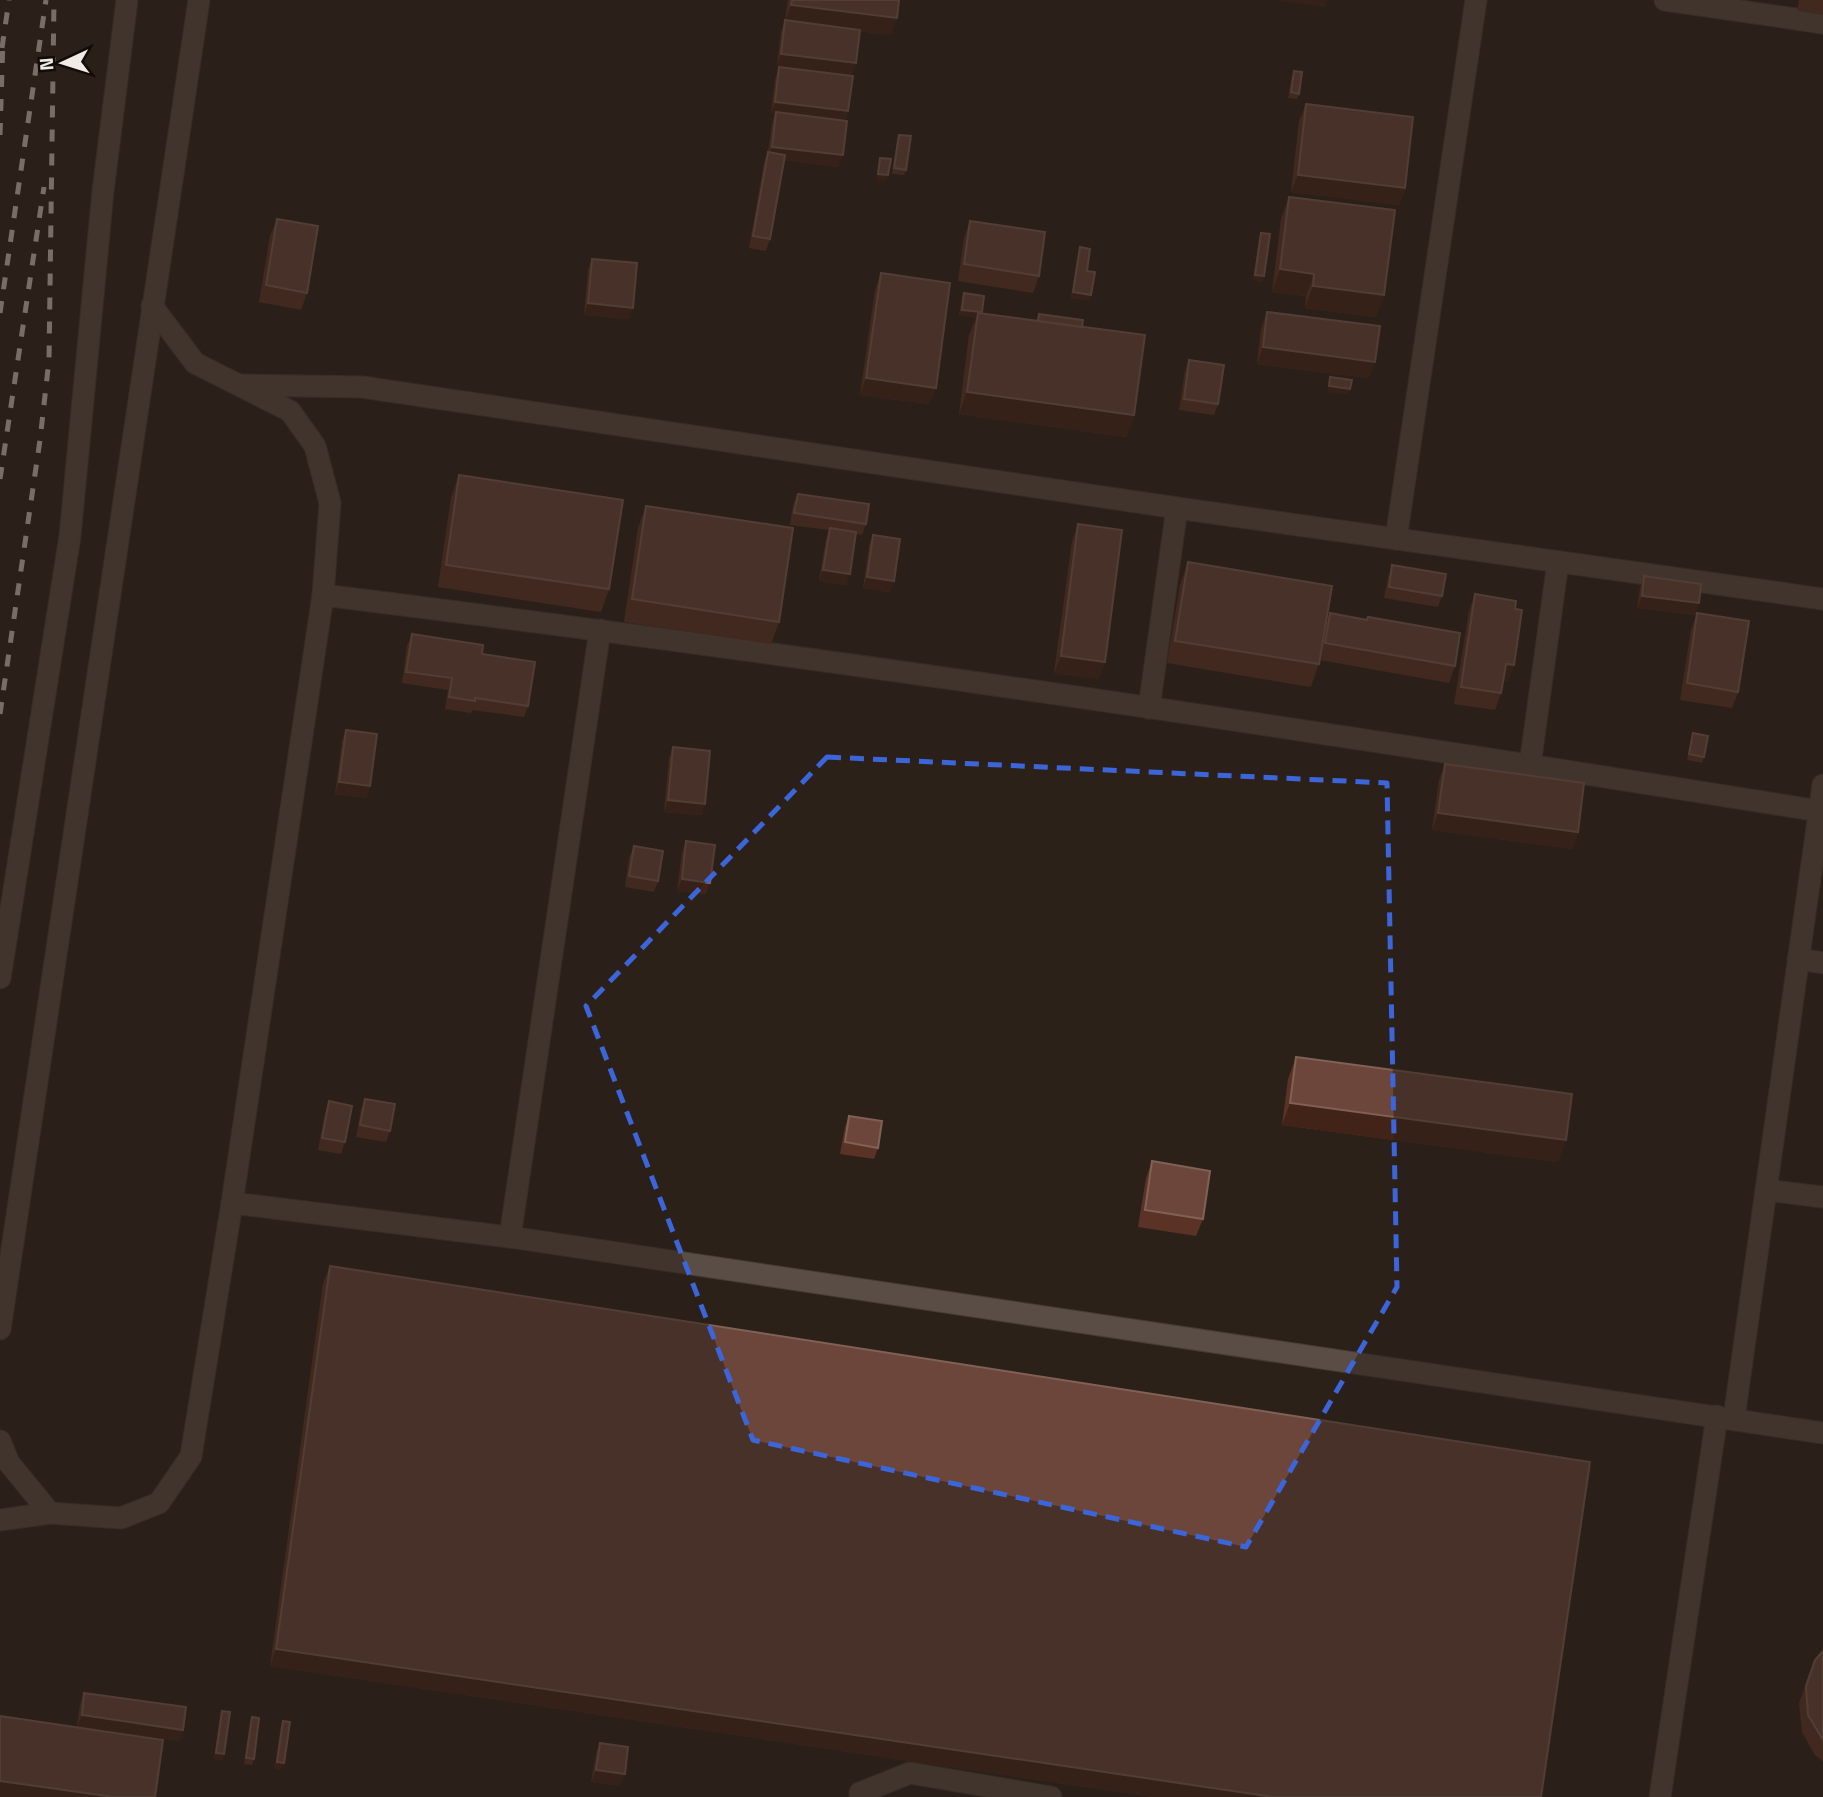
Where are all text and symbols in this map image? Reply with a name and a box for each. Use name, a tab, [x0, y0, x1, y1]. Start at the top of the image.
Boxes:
north arrow	[28, 28, 98, 98]
text: N	[31, 57, 60, 72]

